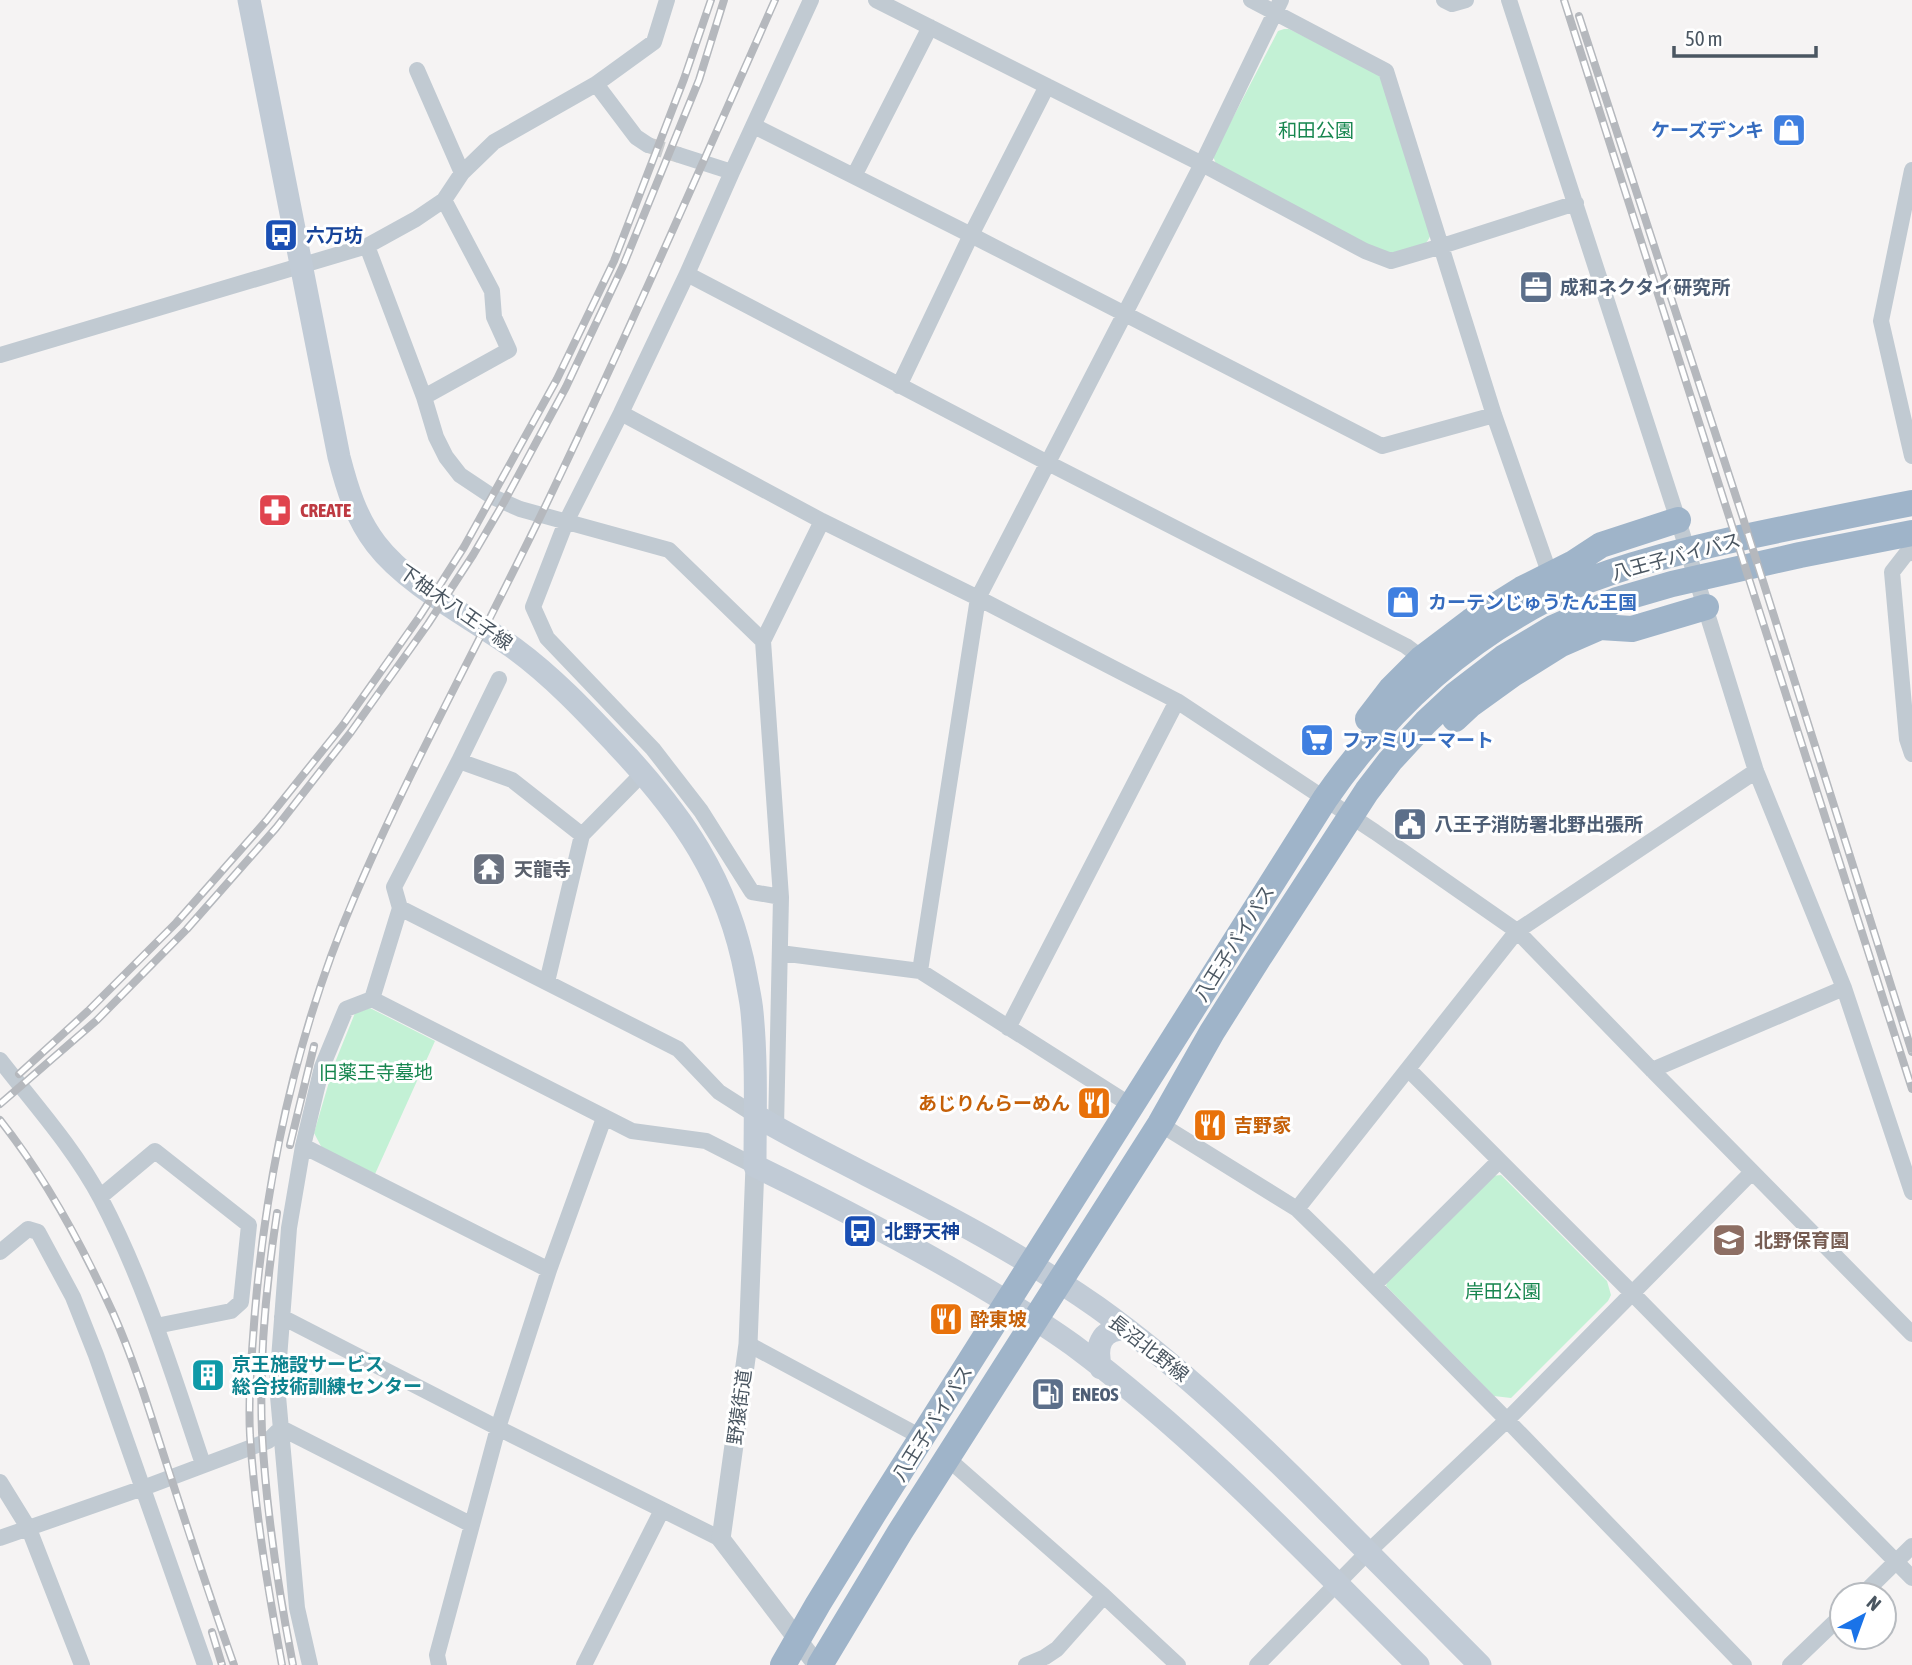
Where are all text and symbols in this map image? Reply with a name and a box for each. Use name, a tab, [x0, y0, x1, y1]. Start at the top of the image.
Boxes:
scale bar	[1674, 14, 1816, 58]
text: 50 m	[1685, 26, 1723, 50]
shop icon: ケーズデンキ	[1770, 111, 1808, 149]
park label: 和田公園	[1278, 119, 1354, 141]
place label: ケーズデンキ	[1651, 119, 1764, 141]
bus stop icon: 六万坊	[262, 216, 300, 254]
place label: 六万坊	[306, 224, 363, 246]
office icon: 成和ネクタイ研究所	[1517, 268, 1555, 306]
place label: 成和ネクタイ研究所	[1560, 276, 1730, 298]
pharmacy icon: CREATE	[256, 491, 294, 529]
place label: CREATE	[300, 499, 351, 521]
street label: 八王子バイパス	[1609, 528, 1743, 584]
street label: 下柚木八王子線	[395, 560, 517, 654]
shop icon: カーテンじゅうたん王国	[1384, 583, 1422, 621]
place label: カーテンじゅうたん王国	[1428, 591, 1637, 613]
supermarket icon: ファミリーマート	[1298, 721, 1336, 759]
place label: ファミリーマート	[1342, 729, 1494, 751]
public building icon: 八王子消防署北野出張所	[1391, 805, 1429, 843]
place label: 八王子消防署北野出張所	[1434, 813, 1643, 835]
temple icon: 天龍寺	[470, 850, 508, 888]
place label: 天龍寺	[514, 858, 571, 880]
street label: 八王子バイパス	[1190, 881, 1278, 1005]
park label: 旧薬王寺墓地	[319, 1061, 433, 1083]
restaurant icon: あじりんらーめん	[1075, 1084, 1113, 1122]
place label: あじりんらーめん	[918, 1092, 1070, 1114]
restaurant icon: 吉野家	[1191, 1106, 1229, 1144]
place label: 吉野家	[1234, 1114, 1291, 1136]
bus stop icon: 北野天神	[841, 1212, 879, 1250]
place label: 北野天神	[884, 1220, 960, 1242]
school or university icon: 北野保育園	[1710, 1221, 1748, 1259]
place label: 北野保育園	[1754, 1229, 1849, 1251]
park label: 岸田公園	[1465, 1280, 1541, 1302]
restaurant icon: 酔東坡	[927, 1300, 965, 1338]
place label: 酔東坡	[970, 1308, 1027, 1330]
street label: 長沼北野線	[1105, 1310, 1193, 1386]
place label: 京王施設サービス 総合技術訓練センター	[232, 1353, 422, 1397]
building icon: 京王施設サービス 総合技術訓練センター	[189, 1356, 227, 1394]
street label: 八王子バイパス	[888, 1361, 976, 1485]
street label: 野猿街道	[723, 1368, 755, 1446]
fuel station icon: ENEOS	[1029, 1375, 1067, 1413]
place label: ENEOS	[1072, 1383, 1118, 1405]
north arrow	[1828, 1581, 1898, 1651]
text: N	[1863, 1591, 1886, 1615]

